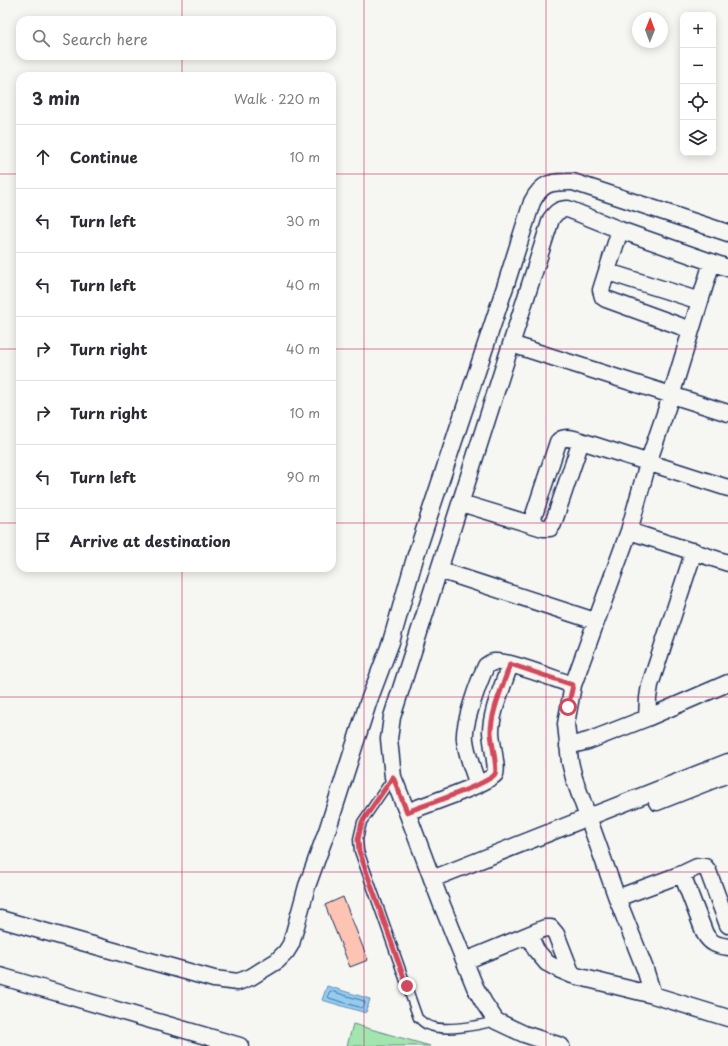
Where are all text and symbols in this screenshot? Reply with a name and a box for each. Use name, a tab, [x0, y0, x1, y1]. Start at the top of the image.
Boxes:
north arrow	[632, 12, 668, 48]
map controls	[680, 12, 716, 156]
button: +	[680, 12, 716, 48]
search box	[16, 16, 336, 60]
icon: search	[30, 27, 52, 49]
text: Search here	[62, 27, 148, 50]
button: −	[680, 48, 716, 84]
button: locate	[680, 84, 716, 120]
text: 3 min	[32, 85, 80, 111]
text: Walk · 220 m	[234, 89, 320, 108]
button: layers	[680, 120, 716, 156]
text: Continue	[70, 145, 138, 168]
icon: ahead	[32, 146, 54, 168]
text: 10 m	[290, 147, 320, 166]
text: Turn left	[70, 209, 136, 232]
icon: left	[32, 210, 54, 232]
text: 30 m	[286, 211, 320, 230]
text: Turn left	[70, 273, 136, 296]
icon: left	[32, 274, 54, 296]
text: 40 m	[286, 275, 320, 294]
text: Turn right	[70, 337, 147, 360]
icon: right	[32, 338, 54, 360]
text: 40 m	[286, 339, 320, 358]
text: Turn right	[70, 401, 147, 424]
icon: right	[32, 402, 54, 424]
text: 10 m	[290, 403, 320, 422]
text: Turn left	[70, 465, 136, 488]
icon: left	[32, 466, 54, 488]
text: 90 m	[287, 467, 320, 486]
text: Arrive at destination	[70, 529, 231, 552]
icon: arrive	[32, 530, 54, 552]
route start	[559, 698, 577, 716]
route end	[398, 977, 416, 995]

